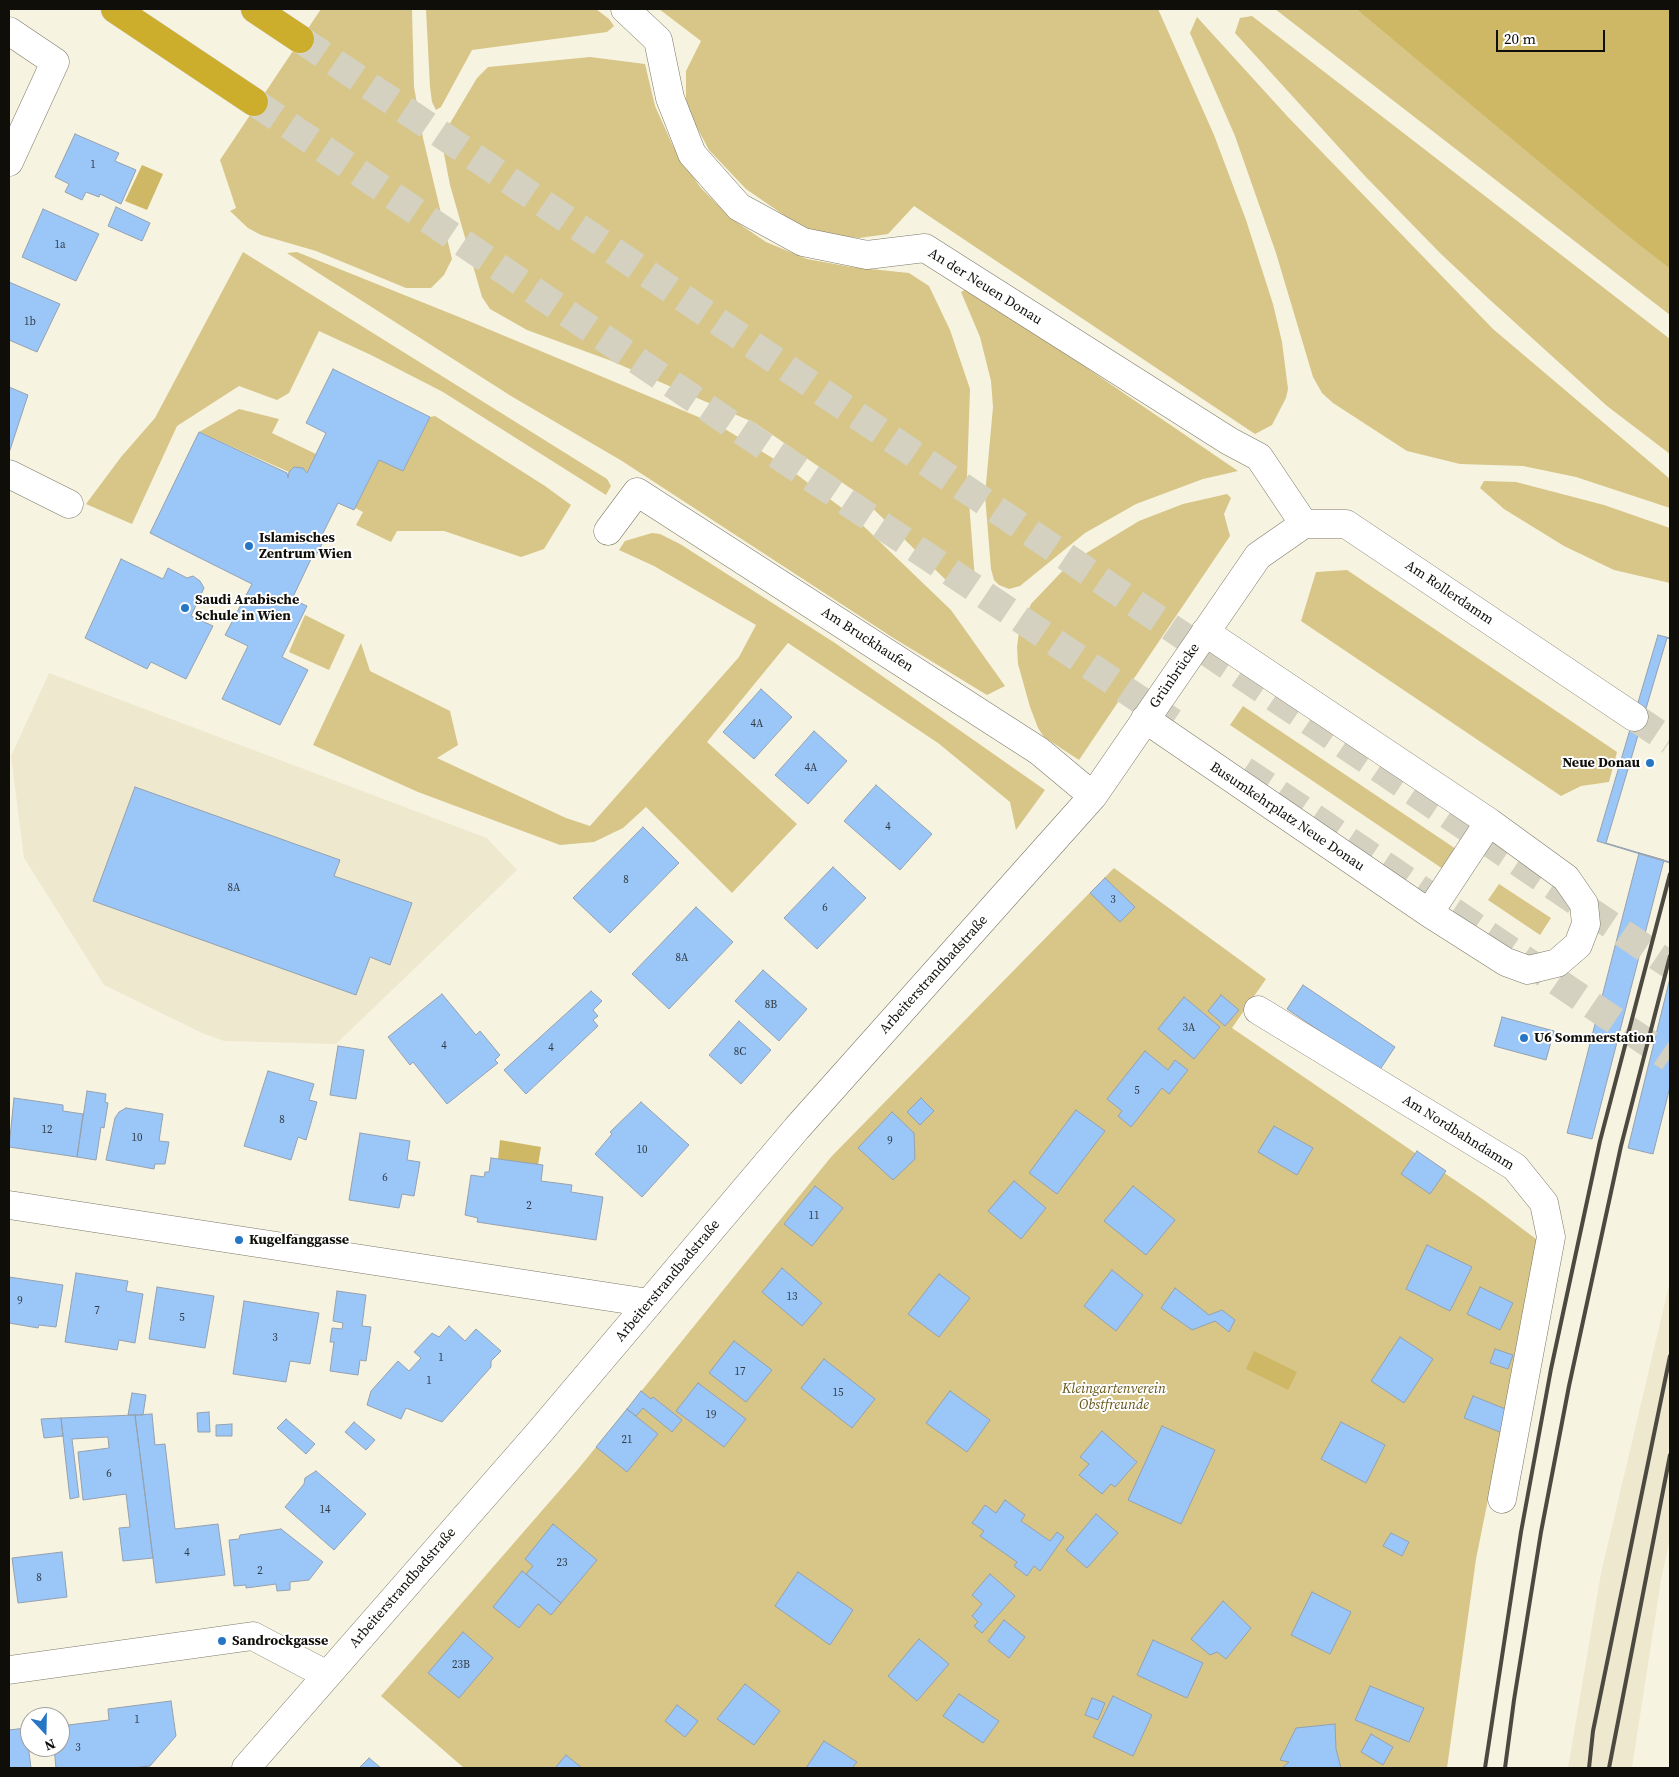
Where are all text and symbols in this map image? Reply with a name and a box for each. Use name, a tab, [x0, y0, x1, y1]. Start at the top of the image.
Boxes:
scale bar	[1499, 20, 1608, 52]
text: 20 m	[1504, 28, 1536, 49]
house number: 1	[90, 158, 96, 172]
house number: 1a	[54, 238, 66, 252]
street label: An der Neuen Donau	[925, 245, 1045, 329]
house number: 1b	[24, 315, 36, 329]
place label: Islamisches Zentrum Wien	[259, 530, 352, 562]
marker: Islamisches Zentrum Wien	[243, 540, 255, 552]
street label: Am Rollerdamm	[1402, 557, 1496, 629]
place label: Saudi Arabische Schule in Wien	[195, 592, 299, 624]
marker: Saudi Arabische Schule in Wien	[179, 602, 191, 614]
street label: Am Bruckhaufen	[818, 604, 916, 676]
street label: Grünbrücke	[1147, 640, 1203, 712]
house number: 4A	[751, 717, 763, 731]
place label: Neue Donau	[1562, 755, 1640, 771]
marker: Neue Donau	[1644, 757, 1656, 769]
street label: Busumkehrplatz Neue Donau	[1207, 759, 1367, 875]
house number: 4A	[805, 761, 817, 775]
house number: 4	[885, 820, 891, 834]
house number: 8	[623, 873, 629, 887]
house number: 8A	[228, 881, 240, 895]
house number: 3	[1110, 893, 1116, 907]
house number: 6	[822, 901, 828, 915]
street label: Arbeiterstrandbadstraße	[876, 912, 992, 1038]
house number: 8A	[676, 951, 688, 965]
house number: 8B	[765, 998, 777, 1012]
house number: 3A	[1183, 1021, 1195, 1035]
place label: U6 Sommerstation	[1534, 1030, 1654, 1046]
marker: U6 Sommerstation	[1518, 1032, 1530, 1044]
house number: 4	[441, 1039, 447, 1053]
house number: 4	[548, 1041, 554, 1055]
house number: 8C	[734, 1045, 746, 1059]
house number: 5	[1134, 1084, 1140, 1098]
street label: Am Nordbahndamm	[1399, 1092, 1517, 1174]
house number: 8	[279, 1113, 285, 1127]
house number: 12	[42, 1123, 52, 1137]
house number: 10	[132, 1131, 142, 1145]
house number: 9	[887, 1134, 893, 1148]
house number: 10	[637, 1143, 647, 1157]
house number: 6	[382, 1171, 388, 1185]
house number: 2	[526, 1199, 532, 1213]
house number: 11	[809, 1209, 819, 1223]
street label: Arbeiterstrandbadstraße	[612, 1217, 724, 1345]
place label: Kugelfanggasse	[249, 1232, 349, 1248]
marker: Kugelfanggasse	[233, 1234, 245, 1246]
house number: 13	[787, 1290, 797, 1304]
house number: 9	[17, 1294, 23, 1308]
house number: 7	[94, 1304, 100, 1318]
house number: 5	[179, 1311, 185, 1325]
house number: 3	[272, 1331, 278, 1345]
house number: 1	[438, 1351, 444, 1365]
house number: 17	[735, 1365, 745, 1379]
house number: 1	[426, 1374, 432, 1388]
park label: Kleingartenverein Obstfreunde	[1062, 1381, 1166, 1414]
house number: 15	[833, 1386, 843, 1400]
house number: 19	[706, 1408, 716, 1422]
house number: 21	[622, 1433, 632, 1447]
house number: 6	[106, 1467, 112, 1481]
house number: 14	[320, 1503, 330, 1517]
street label: Arbeiterstrandbadstraße	[346, 1524, 460, 1652]
house number: 4	[184, 1546, 190, 1560]
house number: 23	[557, 1556, 567, 1570]
house number: 2	[257, 1564, 263, 1578]
house number: 8	[36, 1571, 42, 1585]
place label: Sandrockgasse	[232, 1633, 328, 1649]
marker: Sandrockgasse	[216, 1635, 228, 1647]
house number: 23B	[452, 1658, 470, 1672]
north arrow	[20, 1707, 70, 1757]
house number: 1	[134, 1713, 140, 1727]
text: N	[42, 1734, 58, 1756]
house number: 3	[75, 1741, 81, 1755]

